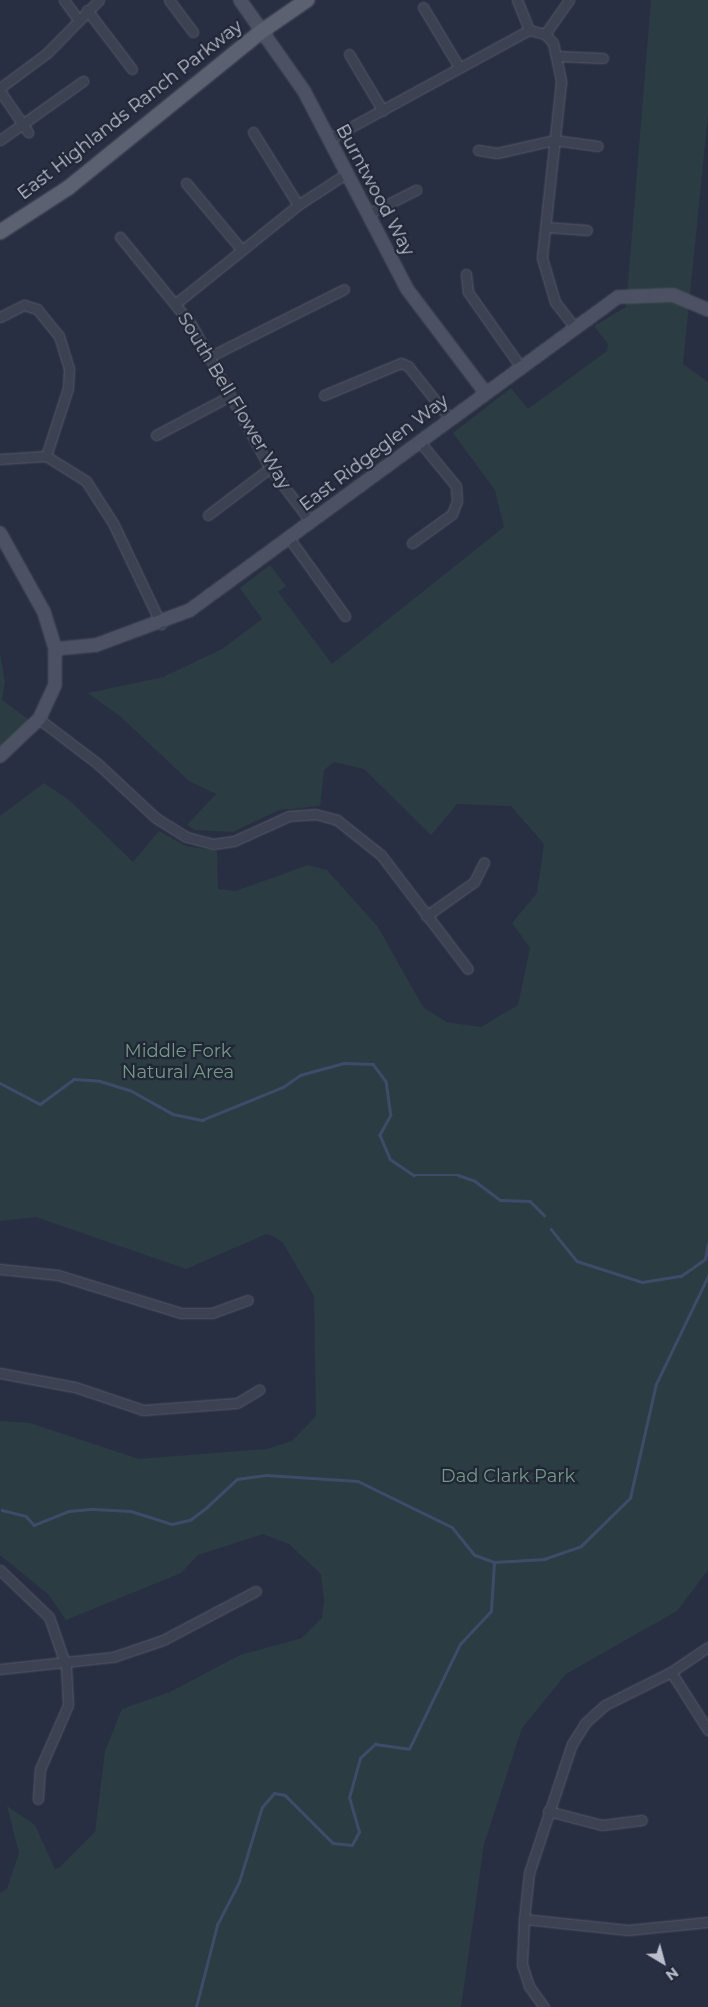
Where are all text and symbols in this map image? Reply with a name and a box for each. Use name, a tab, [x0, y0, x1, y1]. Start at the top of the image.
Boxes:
street label: East Highlands Ranch Parkway	[13, 15, 247, 205]
street label: Burntwood Way	[331, 120, 419, 260]
street label: South Bell Flower Way	[173, 309, 295, 493]
street label: East Ridgeglen Way	[295, 390, 453, 516]
park label: Middle Fork Natural Area	[122, 1041, 234, 1084]
park label: Dad Clark Park	[441, 1465, 575, 1487]
north arrow	[638, 1937, 688, 1987]
text: N	[662, 1963, 682, 1985]

